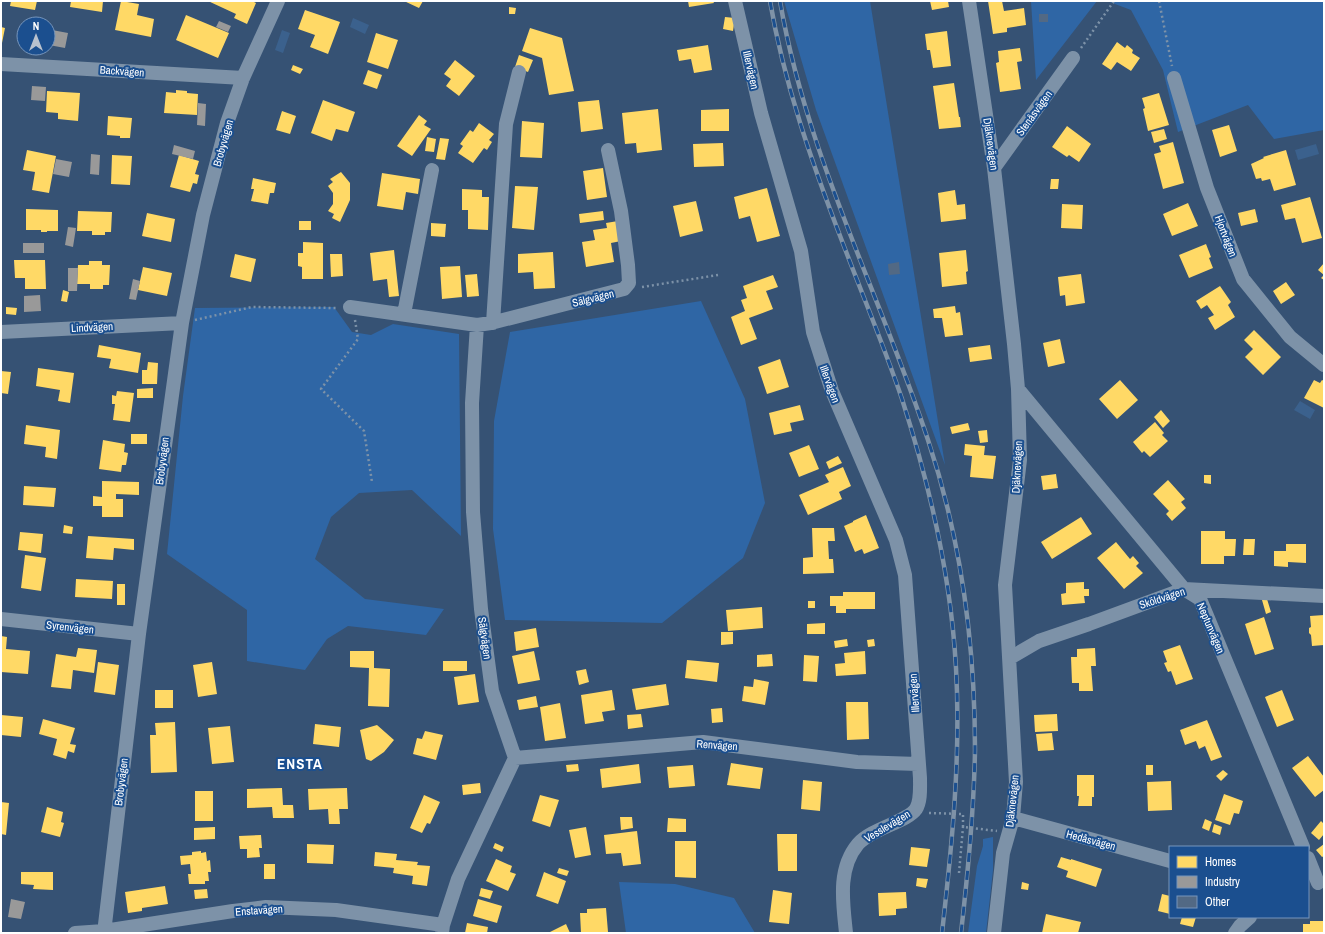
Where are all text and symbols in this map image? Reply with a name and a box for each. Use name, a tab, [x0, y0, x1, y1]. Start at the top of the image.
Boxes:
north arrow	[16, 16, 56, 56]
text: N	[33, 19, 39, 33]
street label: Illervägen	[740, 49, 762, 91]
street label: Backvägen	[99, 62, 145, 80]
street label: Stenåsvägen	[1013, 88, 1055, 138]
street label: Djäknevägen	[980, 117, 1002, 171]
street label: Brobyvägen	[210, 118, 236, 168]
street label: Hjortvägen	[1212, 213, 1240, 259]
street label: Sälgvägen	[571, 286, 615, 310]
street label: Lindvägen	[71, 319, 113, 335]
street label: Illervägen	[817, 363, 843, 405]
street label: Brobyvägen	[152, 436, 172, 486]
street label: Djäknevägen	[1009, 440, 1025, 494]
street label: Sköldvägen	[1137, 584, 1187, 612]
street label: Neptunvägen	[1194, 601, 1228, 655]
street label: Sälgvägen	[475, 616, 495, 660]
street label: Syrenvägen	[45, 618, 95, 636]
street label: Illervägen	[906, 673, 922, 713]
street label: Renvägen	[696, 737, 738, 753]
district label: ENSTA	[277, 753, 323, 774]
street label: Brobyvägen	[111, 757, 131, 807]
street label: Djäknevägen	[1002, 774, 1022, 828]
street label: Vesslevägen	[861, 807, 913, 845]
street label: Hedåsvägen	[1065, 827, 1117, 853]
legend	[1169, 846, 1309, 918]
text: Homes	[1205, 854, 1236, 870]
text: Industry	[1205, 874, 1240, 890]
text: Other	[1205, 894, 1230, 910]
street label: Enstavägen	[235, 901, 283, 919]

